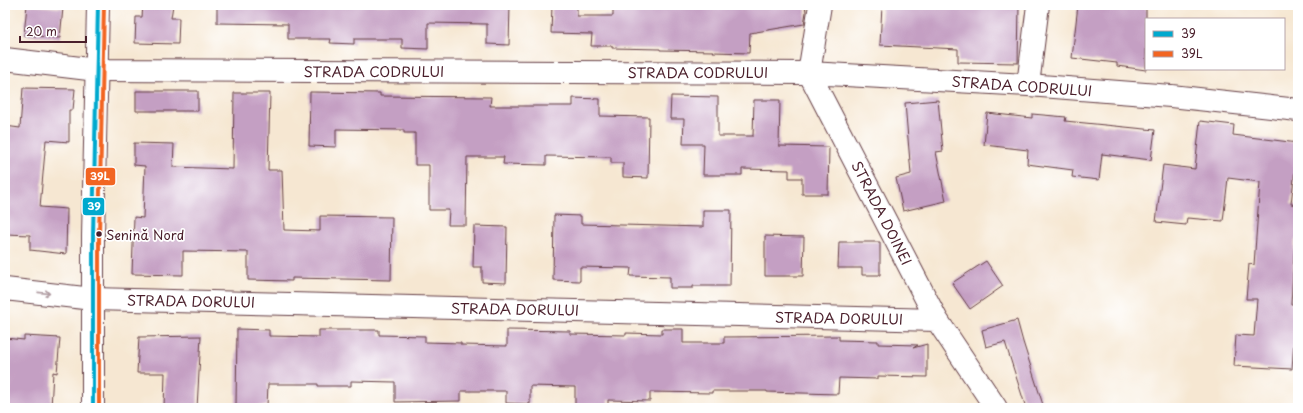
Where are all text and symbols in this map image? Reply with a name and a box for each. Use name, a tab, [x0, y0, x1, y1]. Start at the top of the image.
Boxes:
scale bar	[20, 18, 86, 44]
legend	[1145, 18, 1285, 70]
text: 20 m	[26, 22, 57, 40]
text: 39	[1181, 24, 1196, 42]
text: 39L	[1181, 44, 1203, 62]
street label: STRADA CODRULUI	[304, 61, 444, 82]
street label: STRADA CODRULUI	[628, 62, 768, 83]
street label: STRADA CODRULUI	[951, 71, 1093, 101]
street label: STRADA DOINEI	[847, 157, 917, 269]
line badge: 39L	[85, 167, 116, 186]
text: 39L	[90, 167, 111, 184]
line badge: 39	[82, 197, 105, 216]
text: 39	[87, 197, 101, 214]
place label: Senină Nord	[106, 225, 184, 244]
marker: Senină Nord	[94, 229, 104, 239]
street label: STRADA DORULUI	[127, 289, 255, 313]
one-way arrow	[37, 290, 50, 297]
street label: STRADA DORULUI	[451, 297, 579, 321]
street label: STRADA DORULUI	[775, 306, 903, 330]

